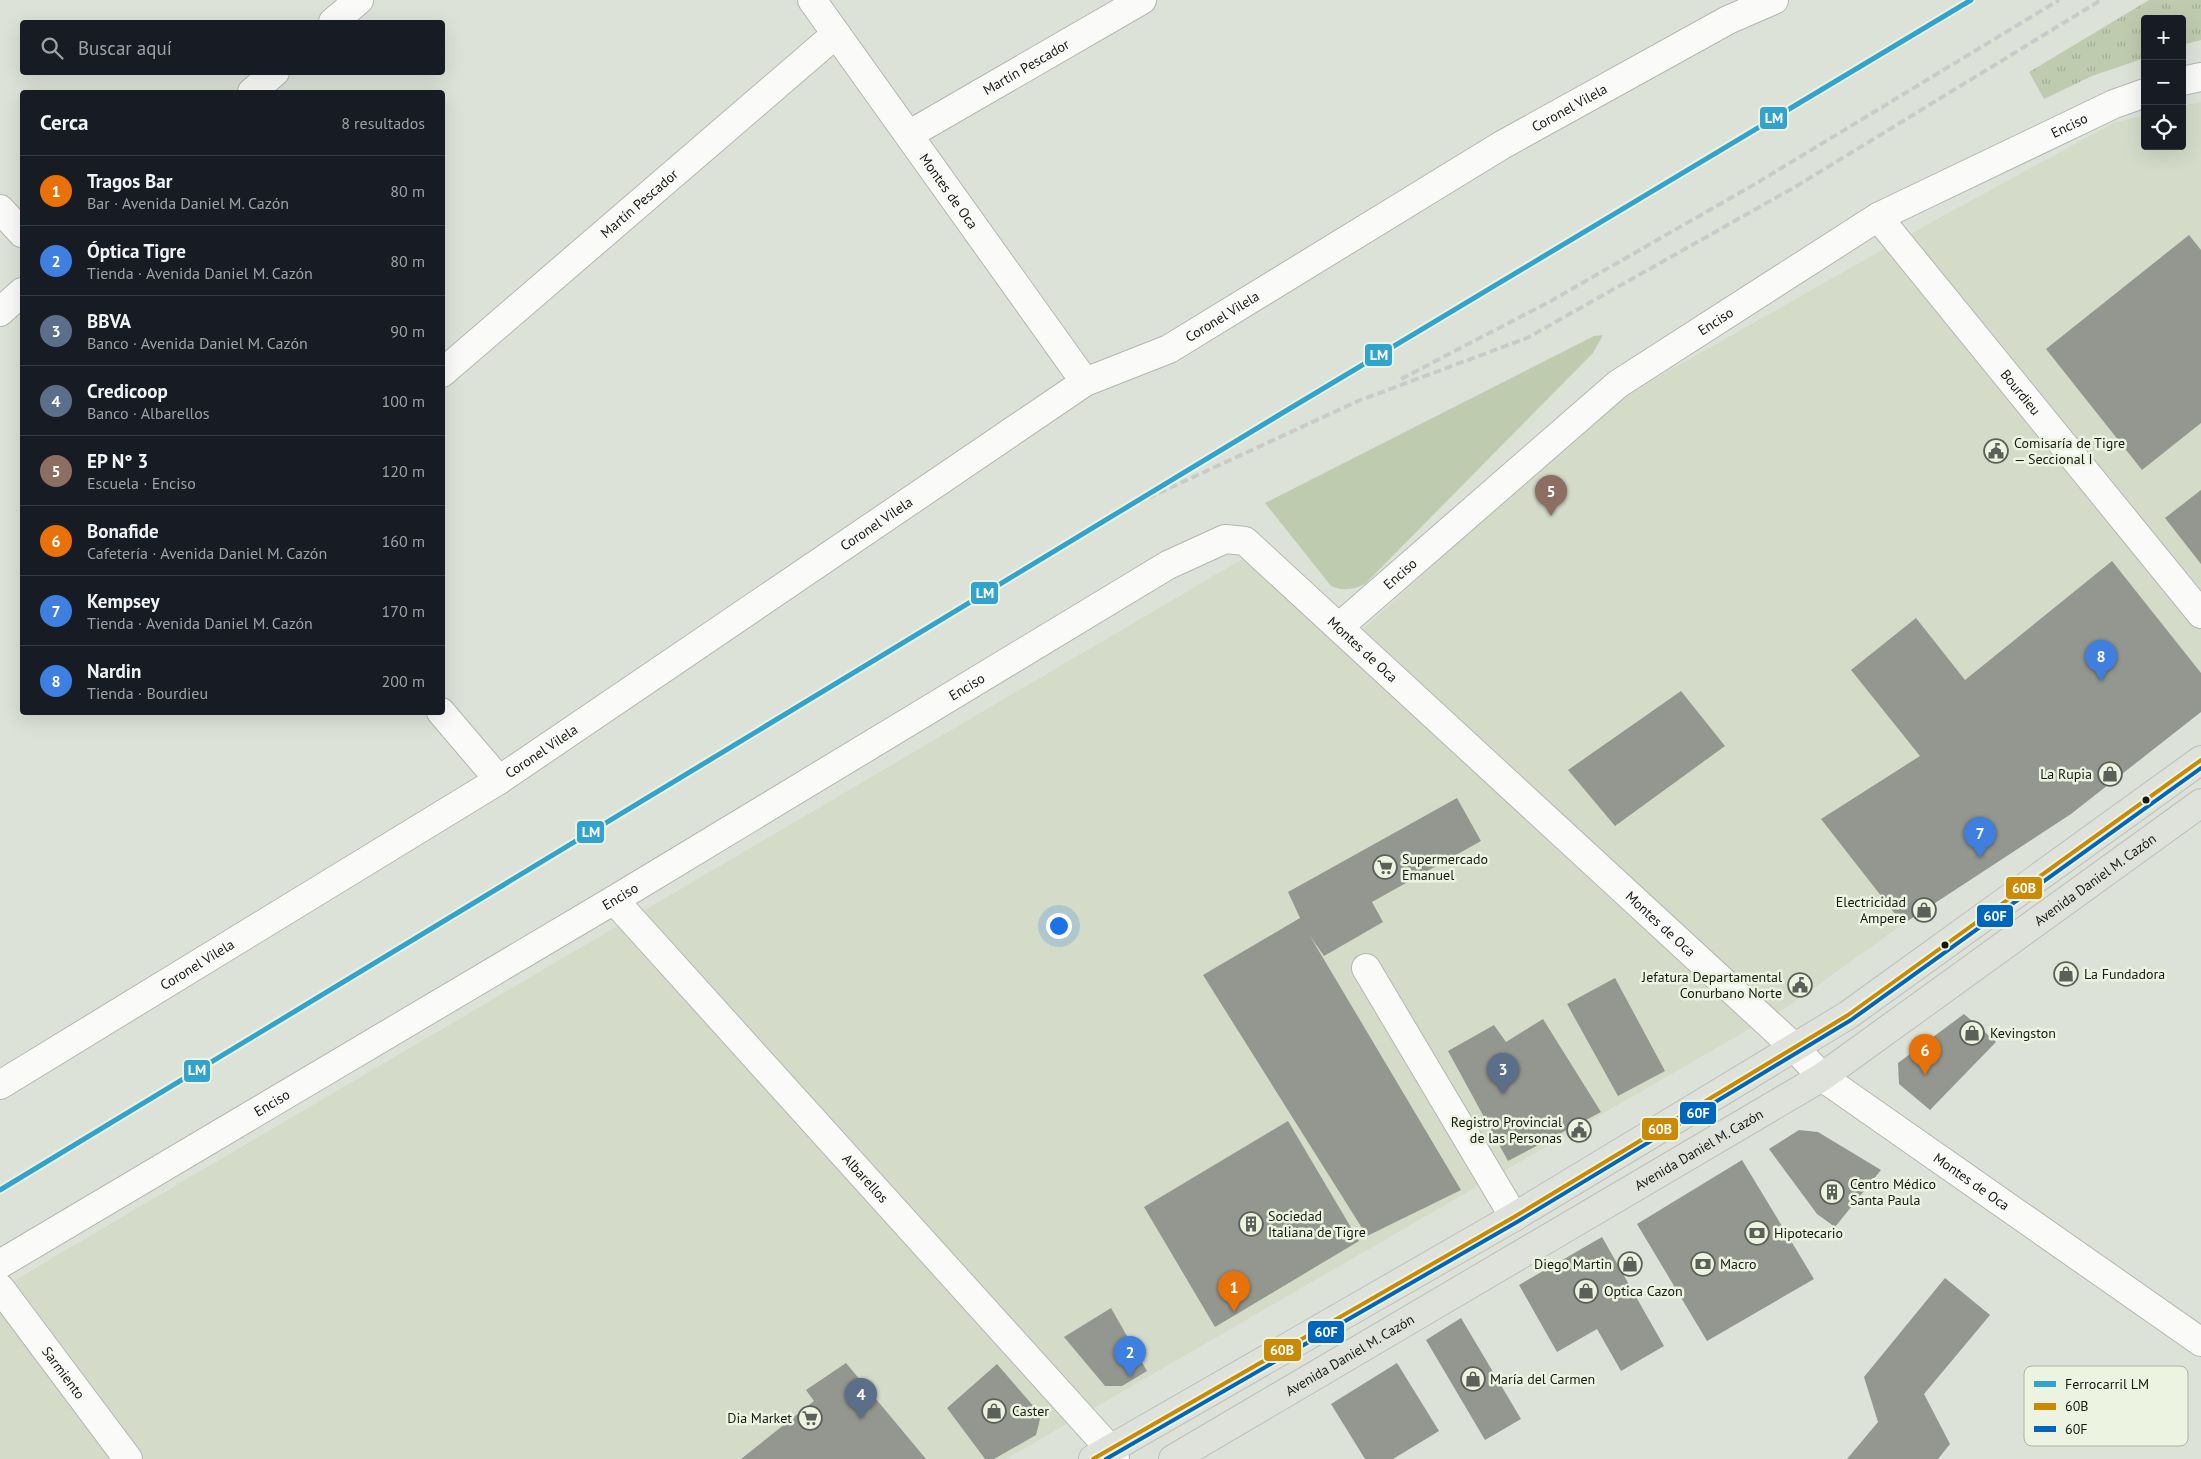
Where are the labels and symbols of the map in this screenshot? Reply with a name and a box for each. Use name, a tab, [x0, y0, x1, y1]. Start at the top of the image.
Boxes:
street label: Martín Pescador	[980, 35, 1073, 99]
street label: Coronel Vilela	[1529, 80, 1610, 136]
line badge: LM	[1759, 106, 1788, 130]
text: LM	[1765, 109, 1783, 127]
street label: Enciso	[2048, 109, 2091, 142]
street label: Montes de Oca	[915, 150, 982, 233]
street label: Martín Pescador	[597, 165, 682, 242]
street label: Coronel Vilela	[1182, 287, 1263, 346]
street label: Enciso	[1694, 303, 1737, 339]
line badge: LM	[1364, 343, 1393, 367]
text: LM	[1370, 346, 1388, 364]
street label: Bourdieu	[1997, 366, 2045, 419]
place label: Comisaría de Tigre — Seccional I	[2014, 434, 2125, 468]
public building icon: Comisaría de Tigre — Seccional I	[1983, 438, 2009, 464]
pin: 5	[1535, 475, 1567, 516]
street label: Coronel Vilela	[837, 493, 916, 555]
street label: Enciso	[1380, 554, 1421, 593]
line badge: LM	[970, 581, 999, 605]
text: LM	[976, 584, 994, 602]
street label: Montes de Oca	[1324, 613, 1402, 686]
pin: 8	[2085, 640, 2117, 681]
street label: Enciso	[946, 669, 988, 704]
street label: Coronel Vilela	[502, 720, 581, 782]
shop icon: La Rupia	[2097, 761, 2123, 787]
place label: La Rupia	[2040, 765, 2092, 783]
unlabelled marker	[2141, 795, 2151, 805]
pin: 7	[1964, 817, 1996, 858]
line badge: LM	[576, 820, 605, 844]
text: LM	[582, 823, 600, 841]
street label: Avenida Daniel M. Cazón	[2030, 829, 2160, 930]
place label: Supermercado Emanuel	[1402, 850, 1488, 884]
supermarket icon: Supermercado Emanuel	[1372, 854, 1398, 880]
line badge: 60B	[2005, 876, 2043, 900]
street label: Enciso	[599, 879, 641, 914]
text: 60B	[2012, 879, 2036, 897]
street label: Montes de Oca	[1622, 887, 1699, 961]
place label: Electricidad Ampere	[1836, 893, 1906, 927]
shop icon: Electricidad Ampere	[1911, 897, 1937, 923]
line badge: 60F	[1976, 904, 2014, 928]
text: 60F	[1984, 907, 2007, 925]
your location	[1046, 913, 1072, 939]
street label: Coronel Vilela	[157, 935, 237, 994]
unlabelled marker	[1940, 940, 1950, 950]
shop icon: La Fundadora	[2053, 961, 2079, 987]
place label: La Fundadora	[2084, 965, 2165, 983]
place label: Jefatura Departamental Conurbano Norte	[1641, 968, 1782, 1002]
public building icon: Jefatura Departamental Conurbano Norte	[1787, 972, 1813, 998]
shop icon: Kevingston	[1959, 1020, 1985, 1046]
place label: Kevingston	[1990, 1024, 2056, 1042]
pin: 6	[1909, 1034, 1941, 1075]
pin: 3	[1487, 1053, 1519, 1094]
line badge: LM	[183, 1059, 211, 1083]
text: LM	[188, 1061, 206, 1079]
street label: Enciso	[251, 1085, 293, 1120]
line badge: 60F	[1679, 1101, 1717, 1125]
text: 60F	[1687, 1104, 1710, 1122]
street label: Avenida Daniel M. Cazón	[1631, 1105, 1766, 1194]
place label: Registro Provincial de las Personas	[1451, 1113, 1562, 1147]
public building icon: Registro Provincial de las Personas	[1566, 1117, 1592, 1143]
line badge: 60B	[1641, 1117, 1679, 1141]
text: 60B	[1648, 1120, 1672, 1138]
street label: Montes de Oca	[1930, 1149, 2013, 1214]
street label: Albarellos	[838, 1150, 892, 1207]
place label: Centro Médico Santa Paula	[1850, 1175, 1936, 1209]
building icon: Centro Médico Santa Paula	[1819, 1179, 1845, 1205]
place label: Sociedad Italiana de Tigre	[1268, 1207, 1366, 1241]
building icon: Sociedad Italiana de Tigre	[1238, 1211, 1264, 1237]
bank icon: Hipotecario	[1744, 1220, 1770, 1246]
place label: Hipotecario	[1774, 1224, 1843, 1242]
shop icon: Diego Martin	[1617, 1251, 1643, 1277]
bank icon: Macro	[1690, 1251, 1716, 1277]
place label: Diego Martin	[1534, 1255, 1612, 1273]
place label: Macro	[1720, 1255, 1757, 1273]
pin: 1	[1218, 1271, 1250, 1312]
shop icon: Optica Cazon	[1573, 1278, 1599, 1304]
place label: Optica Cazon	[1604, 1282, 1683, 1300]
street label: Avenida Daniel M. Cazón	[1282, 1310, 1417, 1400]
line badge: 60F	[1307, 1320, 1345, 1344]
text: 60F	[1315, 1323, 1338, 1341]
pin: 2	[1114, 1336, 1146, 1377]
line badge: 60B	[1263, 1338, 1302, 1362]
text: 60B	[1270, 1341, 1294, 1359]
street label: Sarmiento	[38, 1343, 89, 1403]
shop icon: María del Carmen	[1460, 1366, 1486, 1392]
legend	[2024, 1366, 2188, 1446]
place label: María del Carmen	[1490, 1370, 1595, 1388]
text: Ferrocarril LM	[2065, 1375, 2149, 1393]
pin: 4	[845, 1378, 877, 1419]
text: 60B	[2065, 1397, 2088, 1415]
shop icon: Caster	[981, 1398, 1007, 1424]
place label: Caster	[1012, 1402, 1049, 1420]
supermarket icon: Dia Market	[797, 1405, 823, 1431]
place label: Dia Market	[727, 1409, 792, 1427]
text: 60F	[2065, 1420, 2088, 1438]

